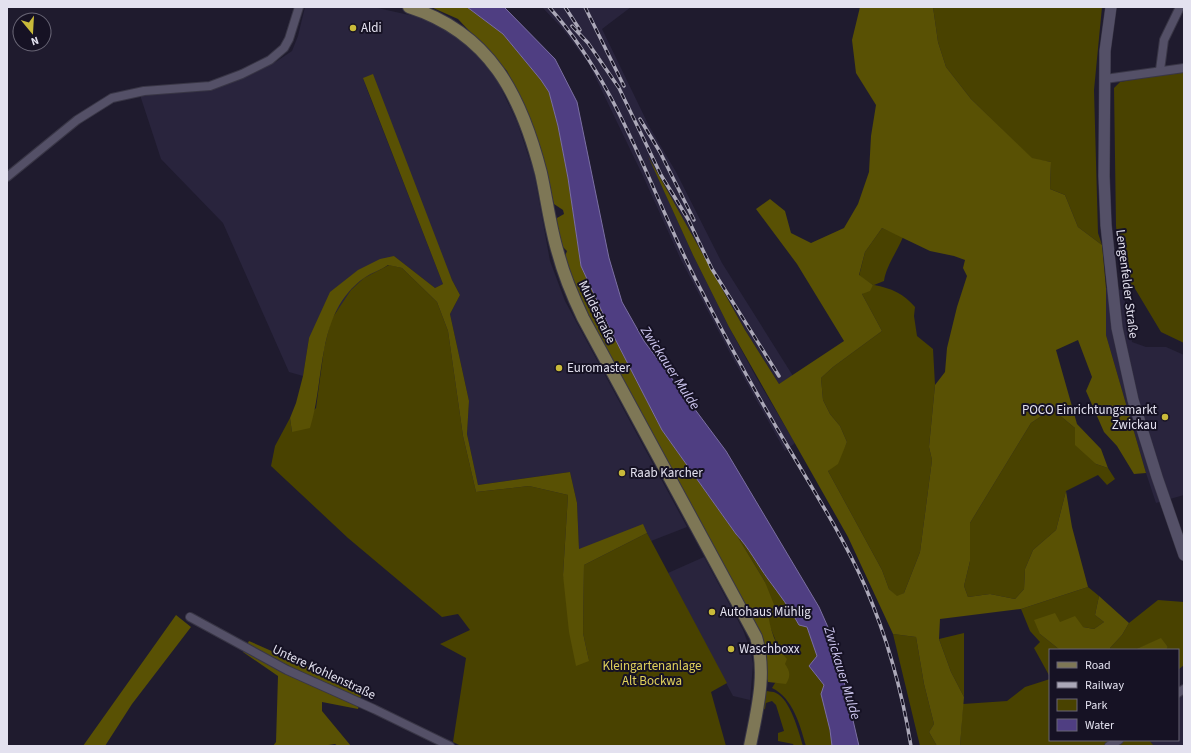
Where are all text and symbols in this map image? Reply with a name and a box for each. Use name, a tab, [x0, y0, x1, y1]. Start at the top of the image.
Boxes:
north arrow	[12, 12, 52, 52]
place label: Aldi	[361, 19, 382, 37]
marker: Aldi	[348, 23, 358, 33]
text: N	[29, 33, 41, 49]
street label: Lengenfelder Straße	[1111, 229, 1143, 339]
street label: Muldestraße	[574, 278, 620, 346]
water label: Zwickauer Mulde	[635, 321, 705, 414]
place label: Euromaster	[567, 359, 631, 377]
marker: Euromaster	[554, 363, 564, 373]
place label: POCO Einrichtungsmarkt Zwickau	[1022, 401, 1158, 434]
marker: POCO Einrichtungsmarkt Zwickau	[1160, 412, 1170, 422]
place label: Raab Karcher	[630, 464, 703, 482]
marker: Raab Karcher	[617, 468, 627, 478]
place label: Autohaus Mühlig	[720, 603, 811, 621]
marker: Autohaus Mühlig	[707, 607, 717, 617]
water label: Zwickauer Mulde	[818, 623, 866, 722]
street label: Untere Kohlenstraße	[269, 640, 379, 704]
place label: Waschboxx	[739, 640, 800, 658]
marker: Waschboxx	[726, 644, 736, 654]
legend	[1049, 649, 1179, 741]
park label: Kleingartenanlage Alt Bockwa	[602, 657, 702, 690]
text: Road	[1085, 657, 1111, 674]
text: Railway	[1085, 677, 1124, 694]
text: Park	[1085, 697, 1107, 714]
text: Water	[1085, 717, 1115, 734]

